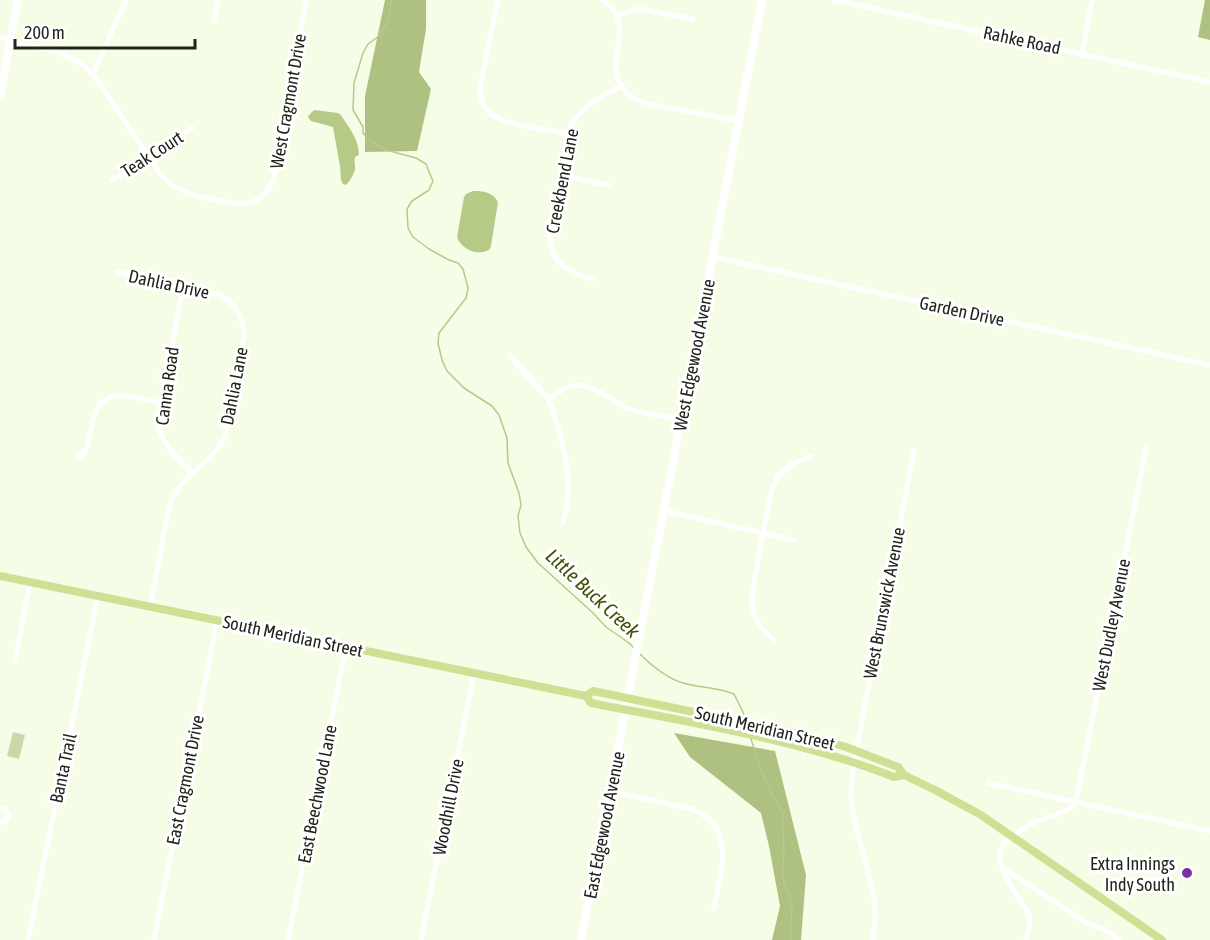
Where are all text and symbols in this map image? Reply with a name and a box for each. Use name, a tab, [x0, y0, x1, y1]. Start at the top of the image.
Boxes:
scale bar	[15, 12, 195, 50]
text: 200 m	[24, 22, 65, 43]
street label: Rahke Road	[981, 22, 1063, 58]
street label: West Cragmont Drive	[266, 32, 310, 170]
street label: Teak Court	[117, 126, 187, 182]
street label: Creekbend Lane	[542, 127, 582, 235]
street label: Dahlia Drive	[127, 265, 211, 303]
street label: West Edgewood Avenue	[669, 277, 719, 433]
street label: Garden Drive	[918, 292, 1006, 330]
street label: Canna Road	[151, 345, 183, 427]
street label: Dahlia Lane	[216, 345, 252, 427]
street label: West Brunswick Avenue	[859, 525, 909, 681]
water label: Little Buck Creek	[541, 544, 645, 642]
street label: West Dudley Avenue	[1088, 557, 1134, 693]
street label: South Meridian Street	[221, 611, 365, 661]
street label: South Meridian Street	[693, 702, 837, 754]
street label: East Cragmont Drive	[162, 713, 208, 847]
street label: East Beechwood Lane	[293, 723, 341, 865]
street label: Banta Trail	[45, 731, 81, 805]
street label: East Edgewood Avenue	[579, 749, 629, 901]
street label: Woodhill Drive	[428, 757, 468, 857]
place label: Extra Innings Indy South	[1090, 853, 1175, 895]
marker: Extra Innings Indy South	[1180, 866, 1194, 880]

